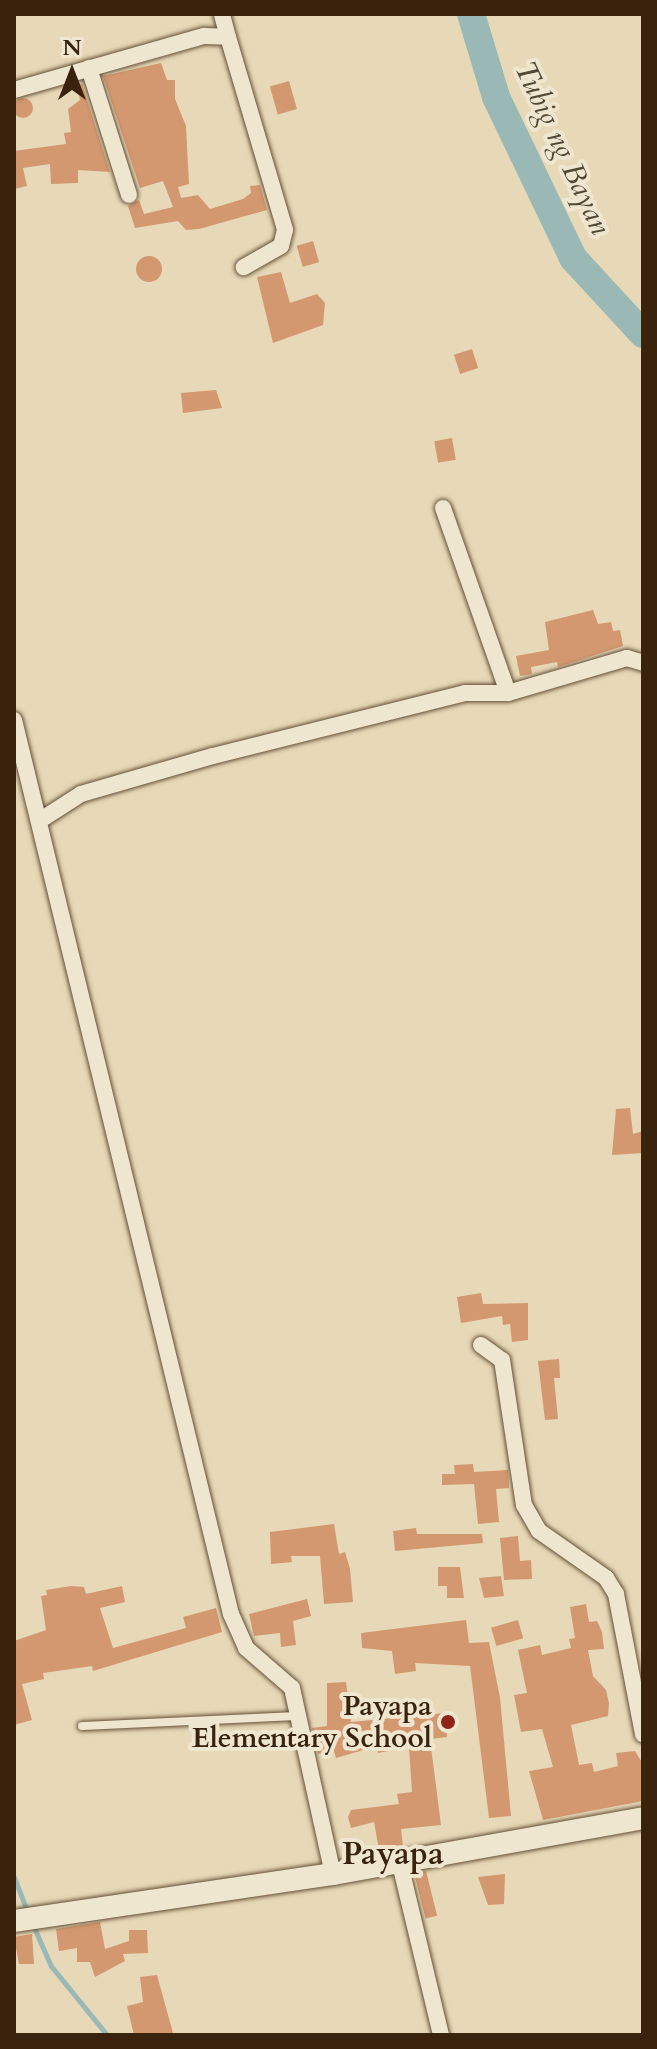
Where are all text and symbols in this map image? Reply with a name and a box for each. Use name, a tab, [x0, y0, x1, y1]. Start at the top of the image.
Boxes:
north arrow	[32, 32, 112, 112]
text: N	[62, 33, 82, 63]
water label: Tubig ng Bayan	[506, 56, 618, 240]
place label: Payapa Elementary School	[192, 1689, 432, 1755]
marker: Payapa Elementary School	[439, 1713, 457, 1731]
district label: Payapa	[342, 1835, 444, 1873]

